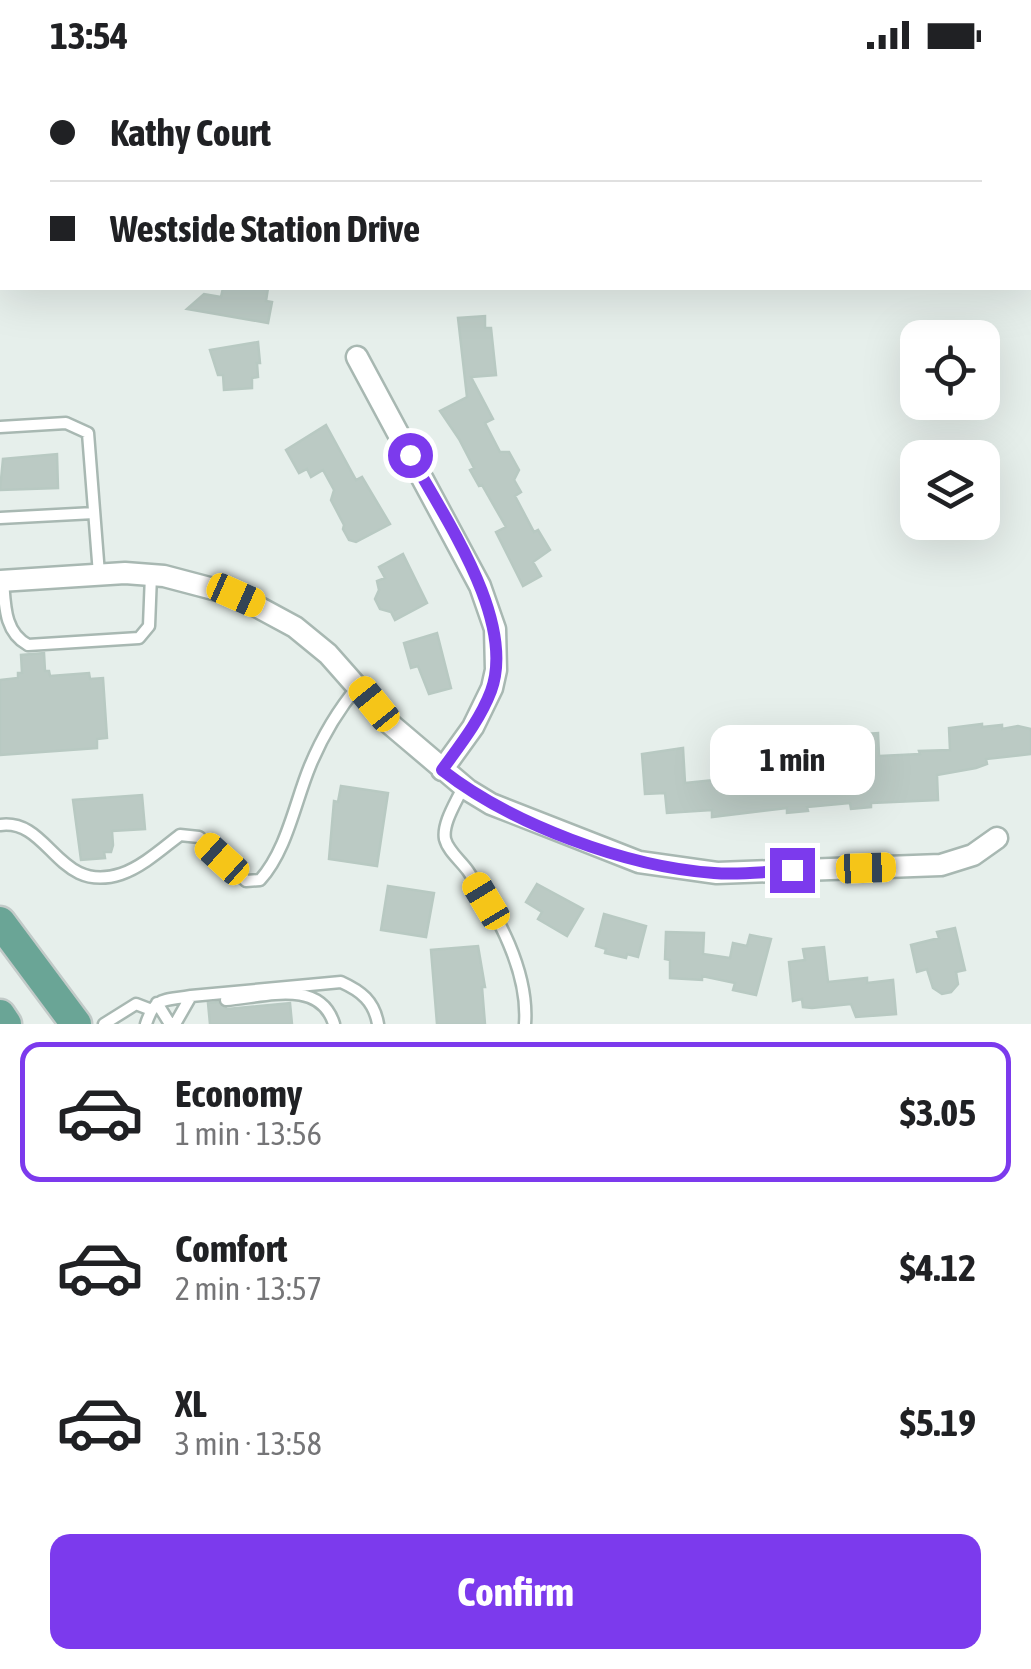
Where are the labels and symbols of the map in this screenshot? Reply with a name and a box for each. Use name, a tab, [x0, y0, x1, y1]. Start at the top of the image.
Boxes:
route start	[388, 433, 433, 478]
car	[202, 569, 270, 621]
car	[343, 671, 405, 737]
callout: 1 min	[710, 725, 874, 795]
car	[190, 828, 254, 890]
route end	[770, 848, 815, 893]
car	[835, 852, 897, 884]
car	[458, 868, 514, 934]

